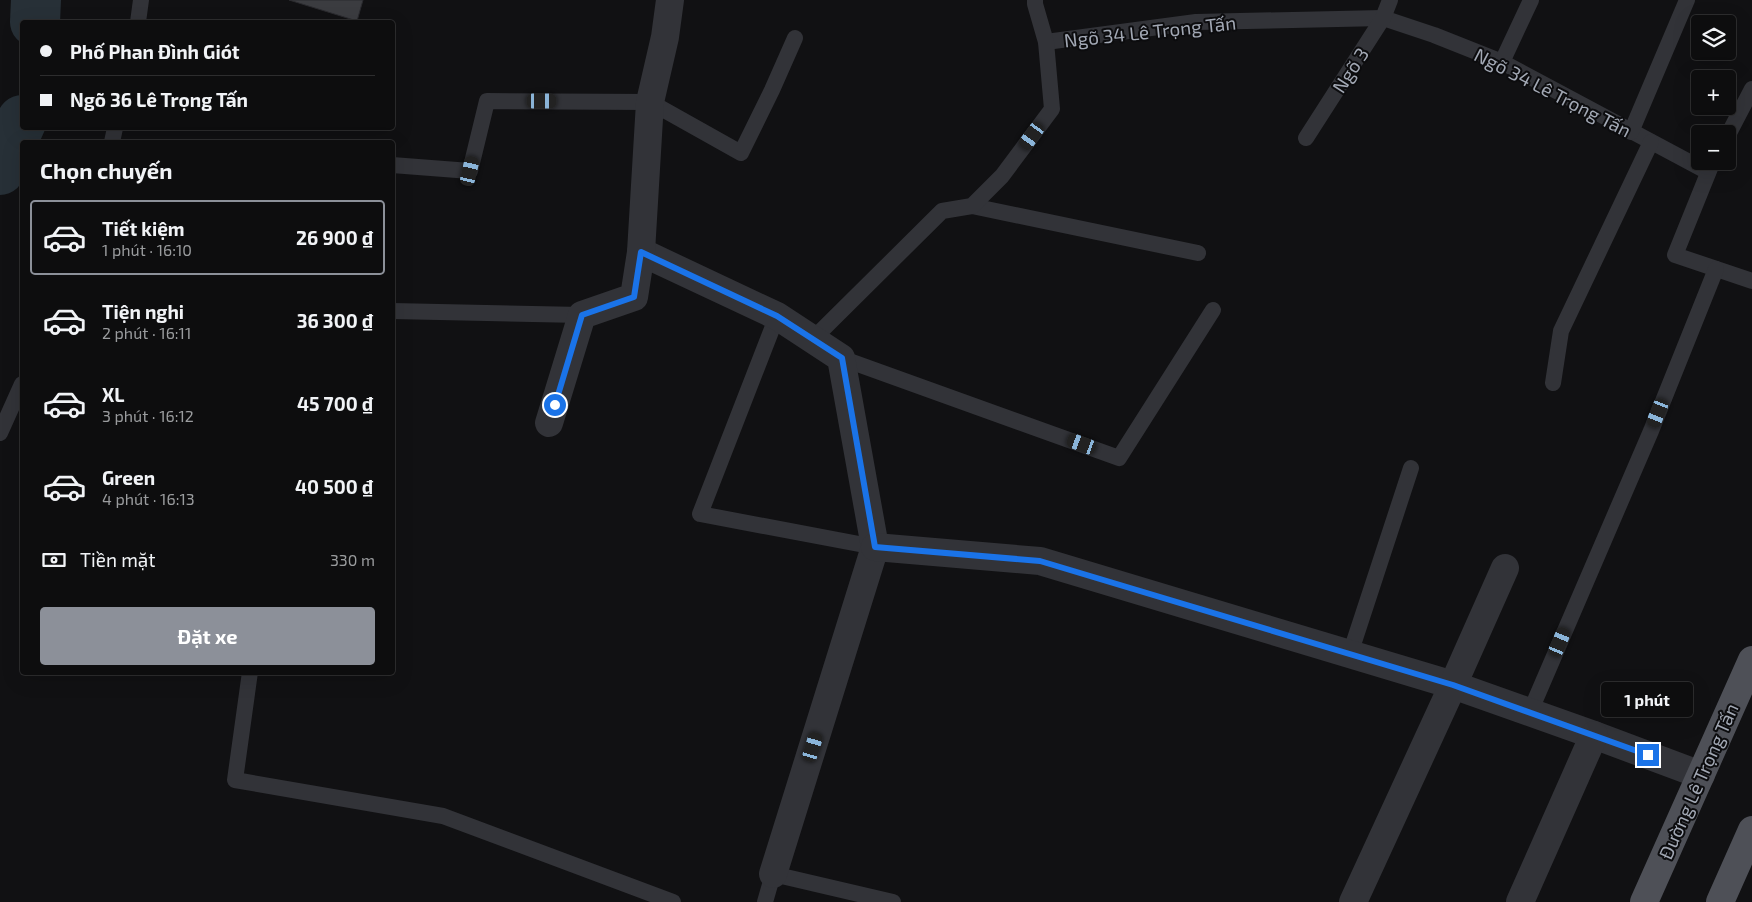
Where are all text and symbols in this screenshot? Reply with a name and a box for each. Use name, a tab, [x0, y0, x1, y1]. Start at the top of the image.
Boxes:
street label: Ngõ 34 Lê Trọng Tấn	[1063, 11, 1237, 51]
map controls	[1691, 15, 1736, 170]
button: layers	[1691, 15, 1736, 60]
text: Phố Phan Đình Giót	[70, 40, 240, 63]
street label: Ngõ 3	[1327, 43, 1373, 97]
street label: Ngõ 34 Lê Trọng Tấn	[1471, 43, 1635, 141]
button: +	[1691, 70, 1736, 115]
text: Ngõ 36 Lê Trọng Tấn	[70, 88, 248, 111]
car	[527, 94, 557, 109]
car	[1017, 119, 1046, 153]
button: −	[1691, 125, 1736, 170]
car	[459, 155, 480, 187]
text: Chọn chuyến	[40, 157, 172, 183]
icon: car	[42, 215, 87, 260]
text: Tiết kiệm	[102, 217, 185, 240]
text: 26 900 ₫	[296, 226, 373, 249]
text: 1 phút · 16:10	[102, 240, 192, 259]
icon: car	[42, 298, 87, 343]
text: Tiện nghi	[102, 300, 184, 323]
text: 36 300 ₫	[297, 309, 373, 332]
text: 2 phút · 16:11	[102, 323, 191, 342]
icon: car	[42, 381, 87, 426]
text: XL	[102, 383, 124, 406]
text: 45 700 ₫	[297, 392, 373, 415]
route start	[544, 394, 566, 416]
car	[1645, 396, 1670, 430]
text: 3 phút · 16:12	[102, 406, 194, 425]
car	[1065, 432, 1098, 456]
icon: car	[42, 464, 87, 509]
text: Green	[102, 466, 155, 489]
text: 40 500 ₫	[295, 475, 373, 498]
text: 4 phút · 16:13	[102, 489, 195, 508]
icon: cash	[40, 546, 68, 574]
text: Tiền mặt	[80, 548, 156, 571]
text: 330 m	[330, 550, 375, 569]
button: Đặt xe	[40, 607, 375, 665]
car	[1547, 625, 1572, 659]
callout: 1 phút	[1602, 682, 1694, 718]
text: 1 phút	[1624, 690, 1670, 709]
street label: Đường Lê Trọng Tấn	[1653, 699, 1743, 863]
car	[801, 730, 824, 764]
route end	[1637, 744, 1659, 766]

